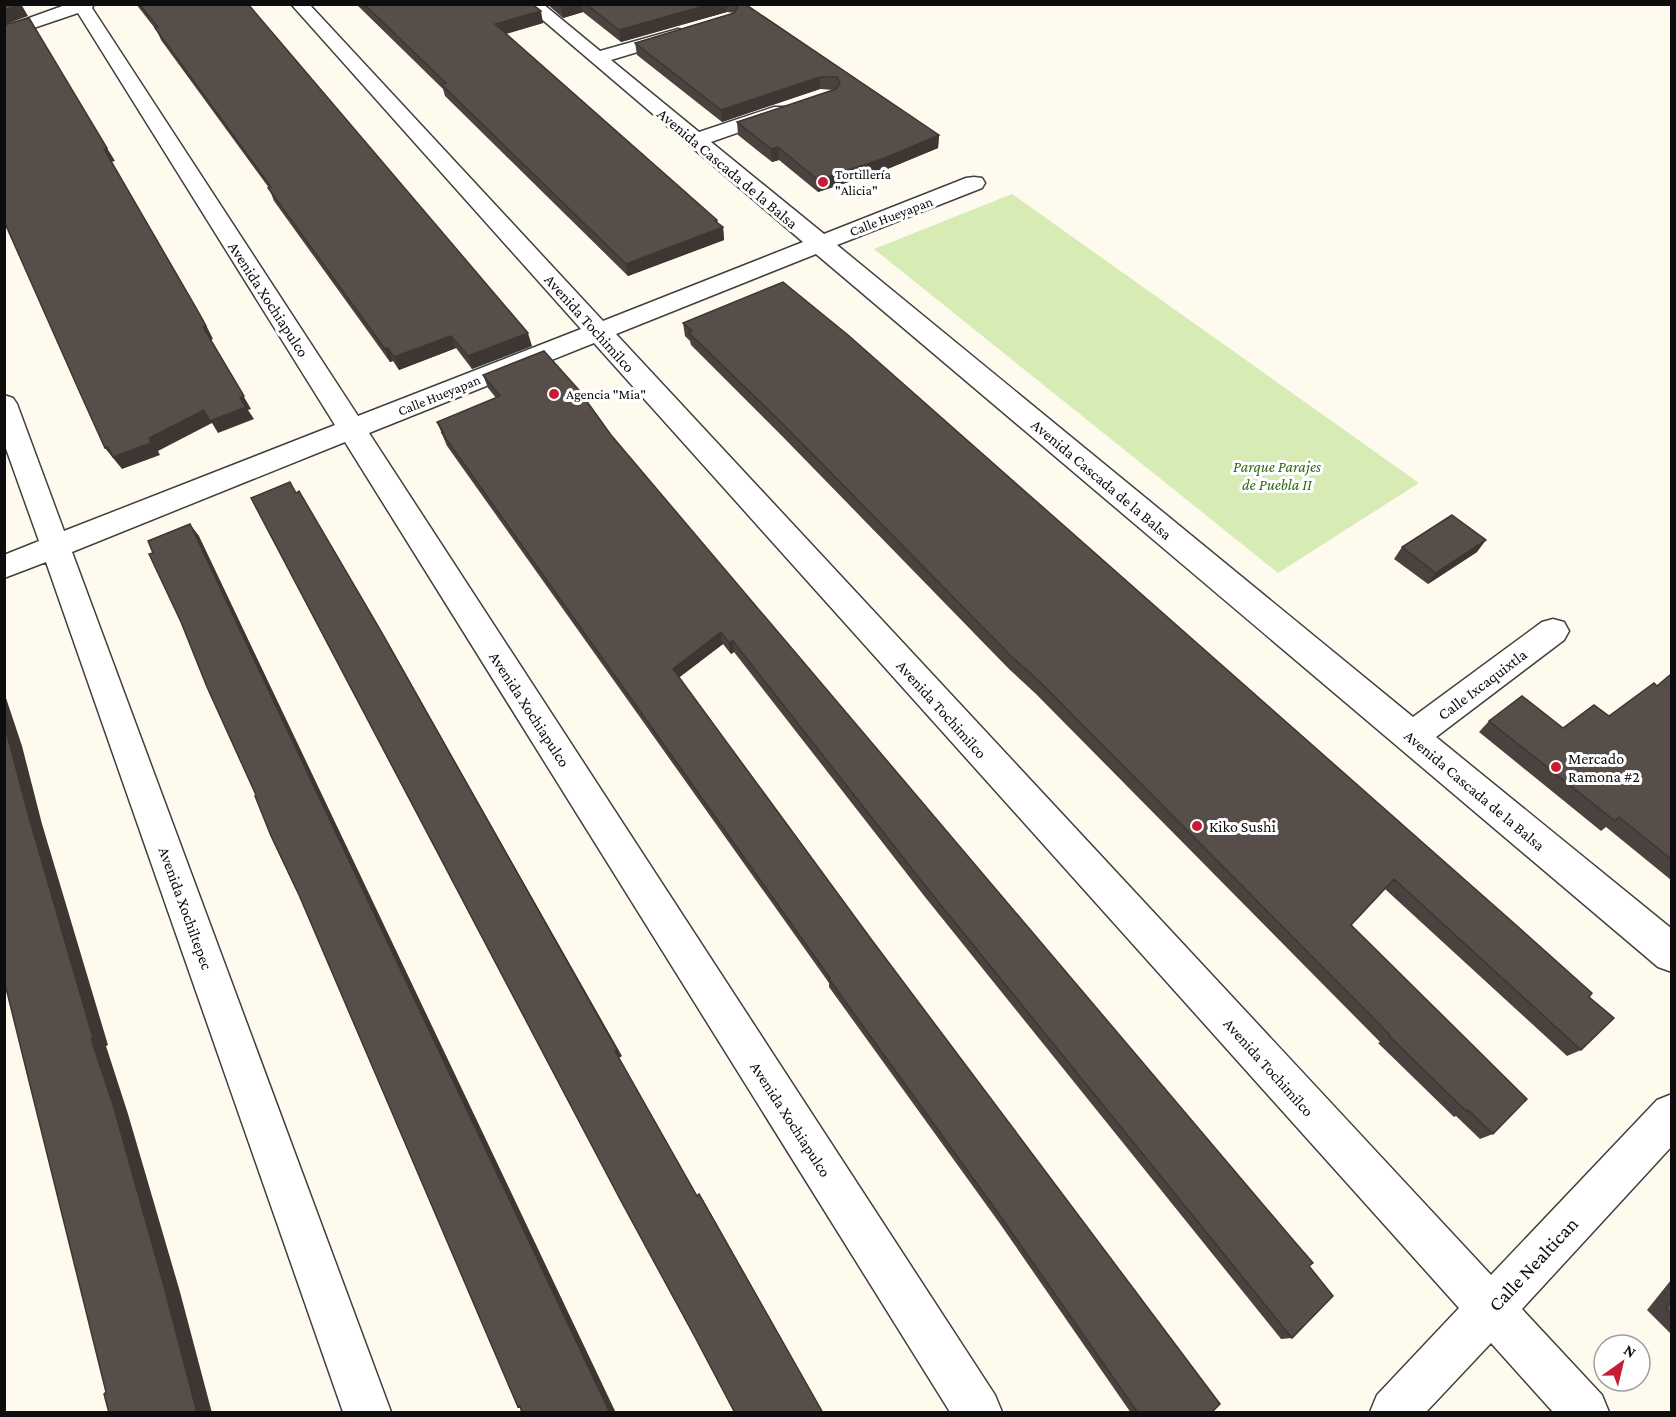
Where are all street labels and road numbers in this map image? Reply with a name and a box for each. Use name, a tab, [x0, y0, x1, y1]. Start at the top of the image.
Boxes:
street label: Avenida Cascada de la Balsa	[654, 105, 802, 232]
street label: Calle Hueyapan	[847, 193, 935, 239]
street label: Avenida Xochiapulco	[224, 239, 312, 361]
street label: Avenida Tochimilco	[541, 271, 638, 376]
street label: Calle Hueyapan	[395, 371, 483, 419]
street label: Avenida Cascada de la Balsa	[1028, 416, 1176, 543]
street label: Calle Ixcaquixtla	[1435, 645, 1531, 724]
street label: Avenida Xochiapulco	[485, 649, 573, 771]
street label: Avenida Tochimilco	[893, 657, 990, 762]
street label: Avenida Cascada de la Balsa	[1401, 727, 1549, 854]
street label: Avenida Xochiltepec	[155, 845, 216, 972]
street label: Avenida Tochimilco	[1220, 1015, 1317, 1120]
street label: Avenida Xochiapulco	[746, 1059, 834, 1181]
street label: Calle Nealtican	[1484, 1212, 1582, 1316]

